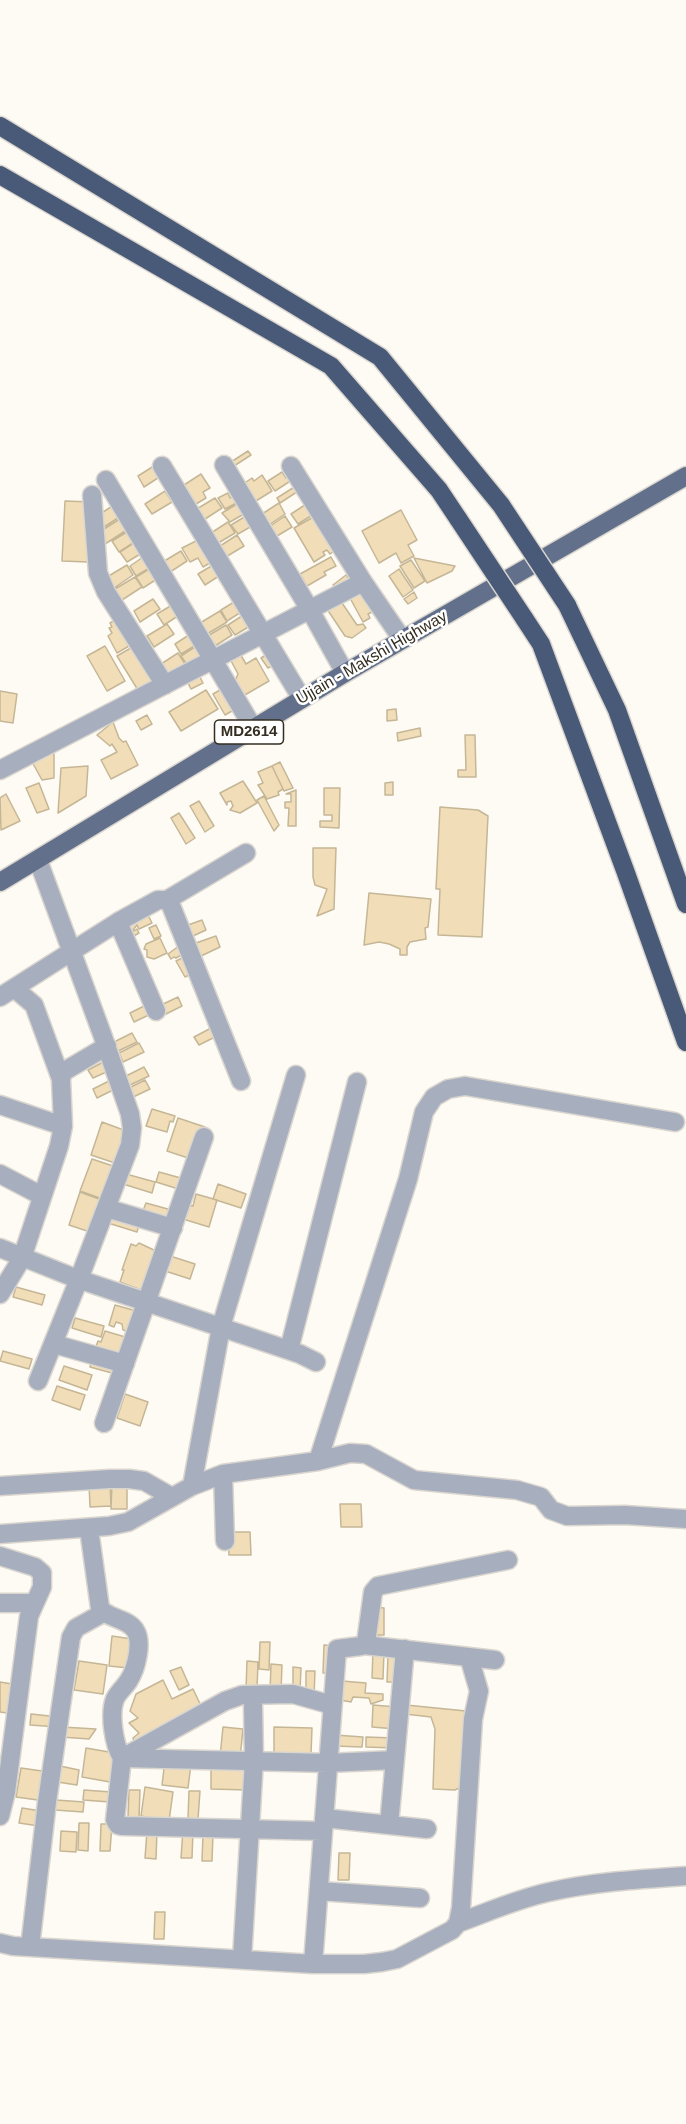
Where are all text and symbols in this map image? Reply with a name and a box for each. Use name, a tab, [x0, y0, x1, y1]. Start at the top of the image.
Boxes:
street label: Ujjain - Makshi Highway	[293, 607, 451, 709]
road number: MD2614	[214, 720, 284, 744]

